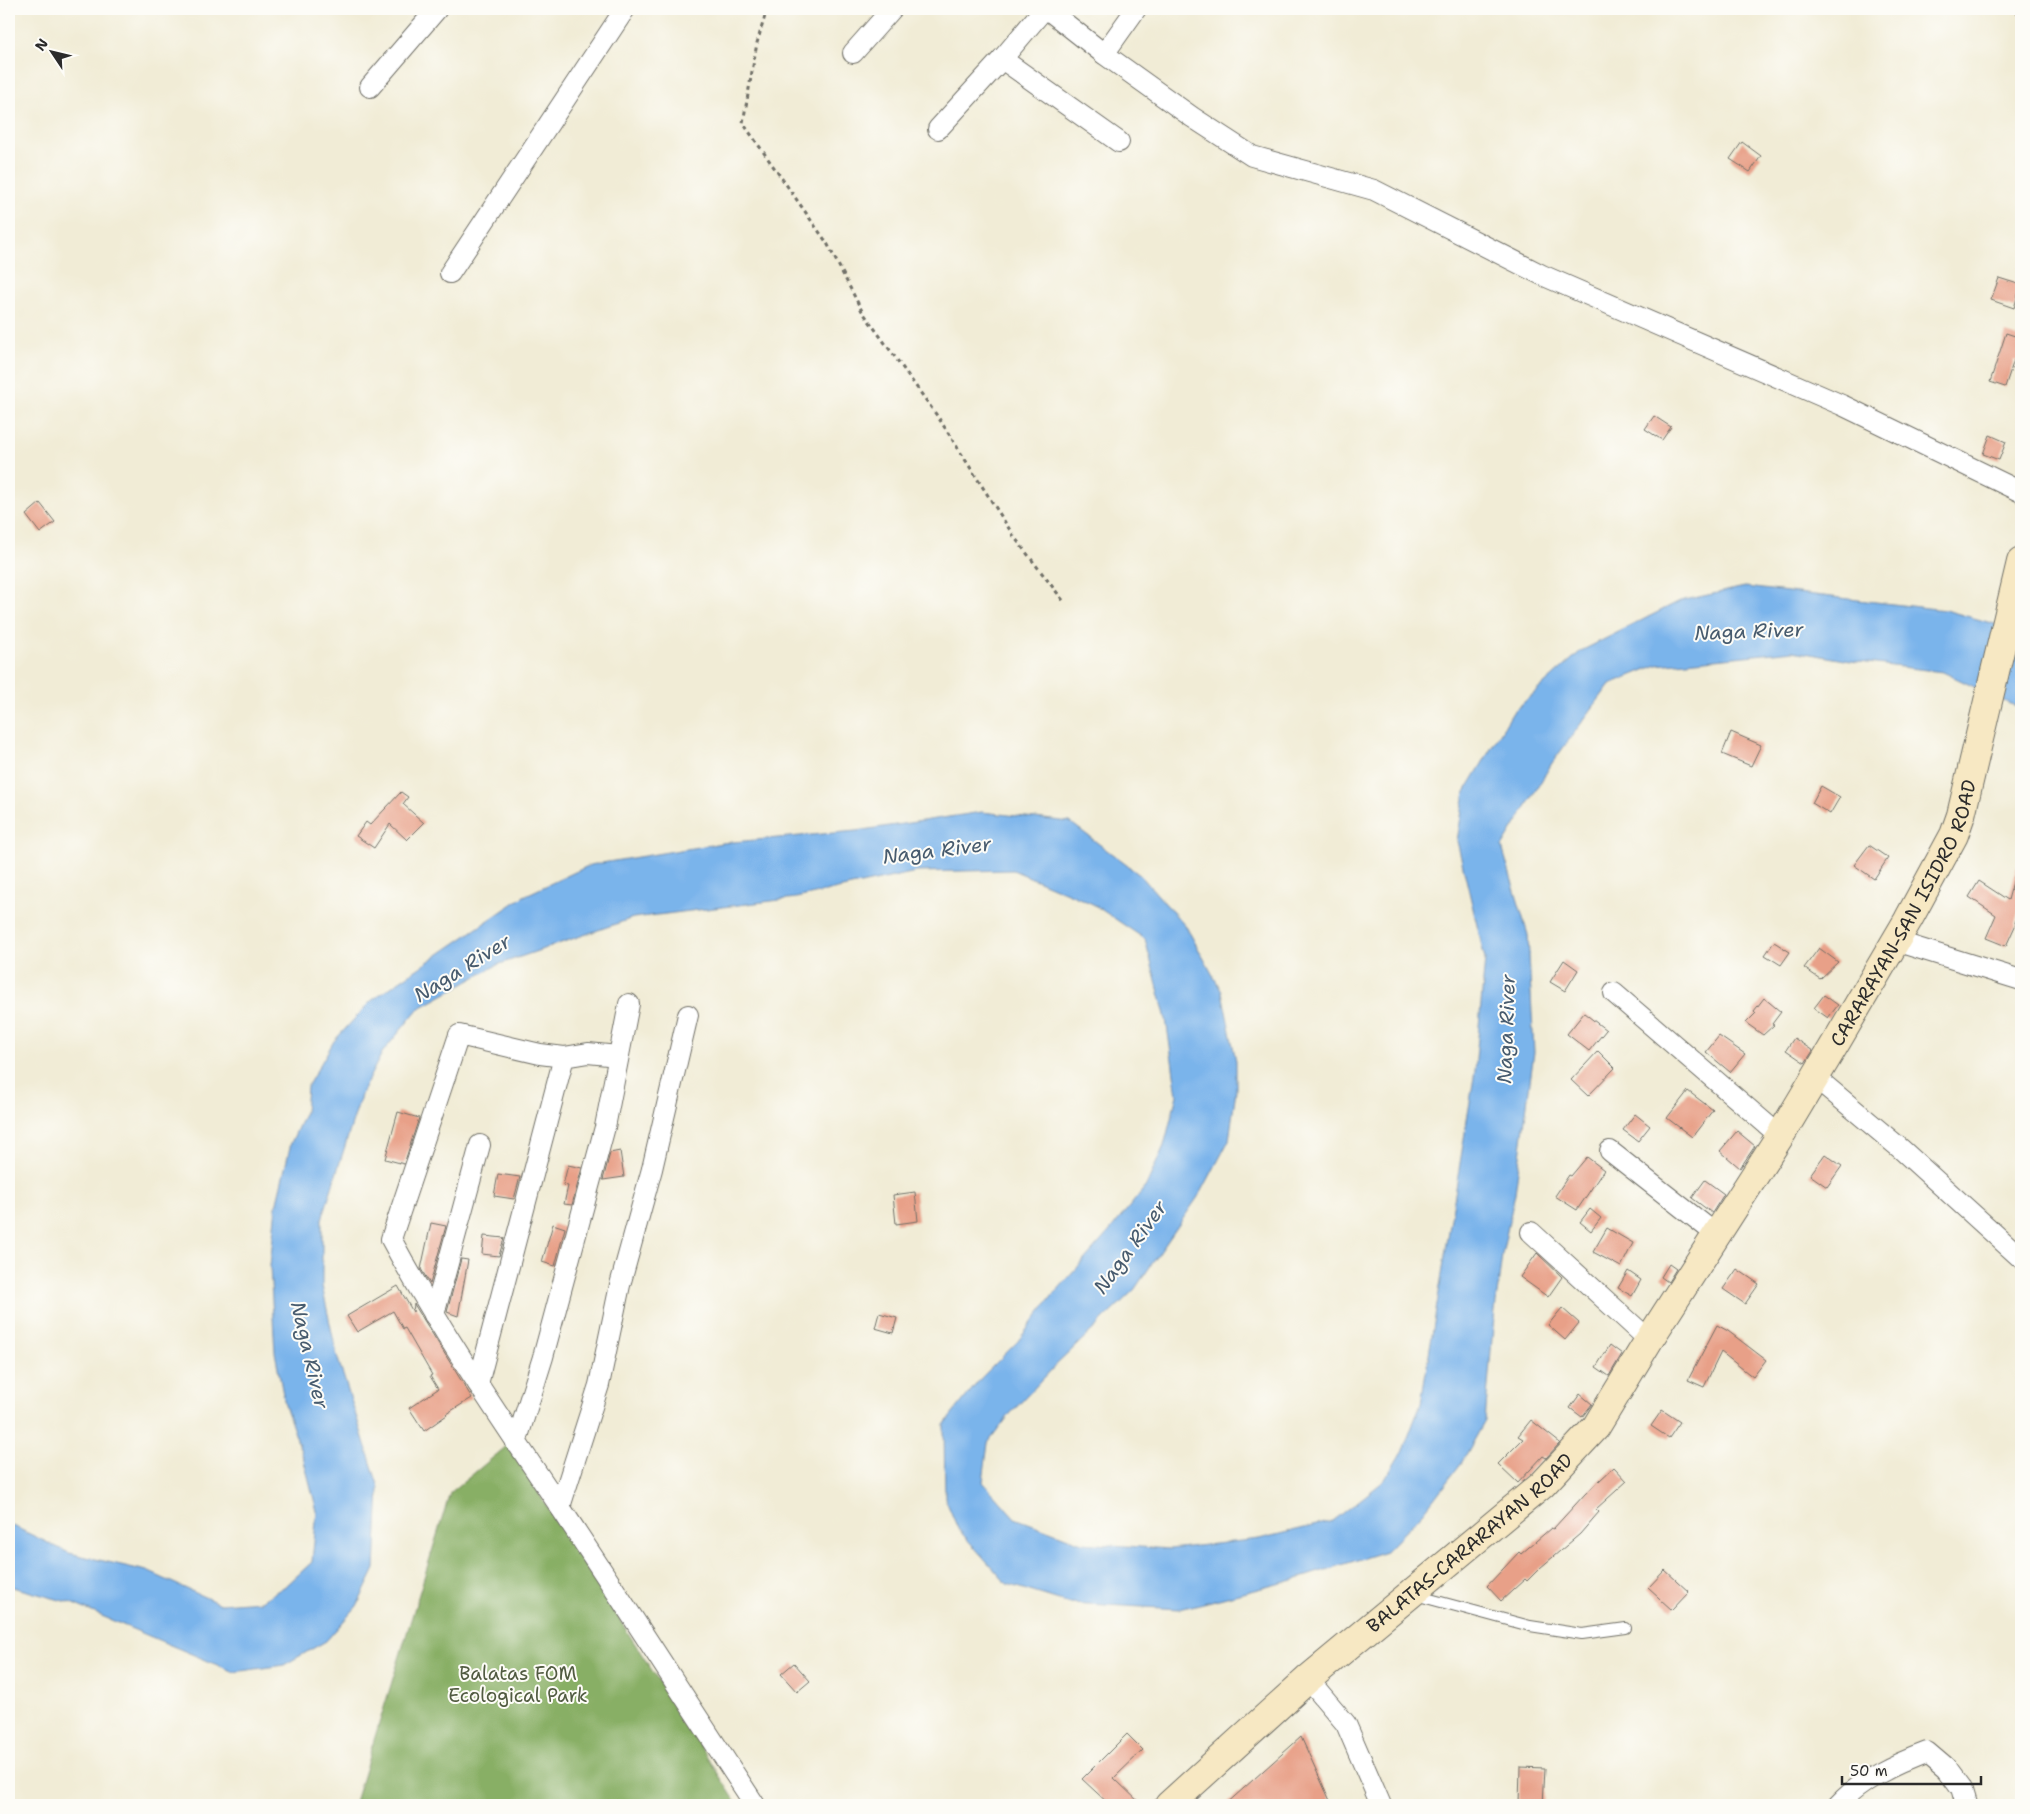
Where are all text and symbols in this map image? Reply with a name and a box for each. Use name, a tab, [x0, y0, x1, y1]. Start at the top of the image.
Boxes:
north arrow	[28, 28, 78, 78]
text: N	[31, 35, 52, 54]
water label: Naga River	[1694, 616, 1805, 646]
street label: CARARAYAN-SAN ISIDRO ROAD	[1824, 777, 1981, 1051]
water label: Naga River	[881, 830, 994, 870]
water label: Naga River	[409, 928, 516, 1008]
water label: Naga River	[1491, 973, 1521, 1084]
water label: Naga River	[1087, 1195, 1173, 1299]
water label: Naga River	[285, 1299, 335, 1412]
street label: BALATAS-CARARAYAN ROAD	[1361, 1448, 1578, 1638]
park label: Balatas FOM Ecological Park	[448, 1661, 588, 1708]
scale bar	[1842, 1754, 1981, 1786]
text: 50 m	[1850, 1761, 1888, 1781]

